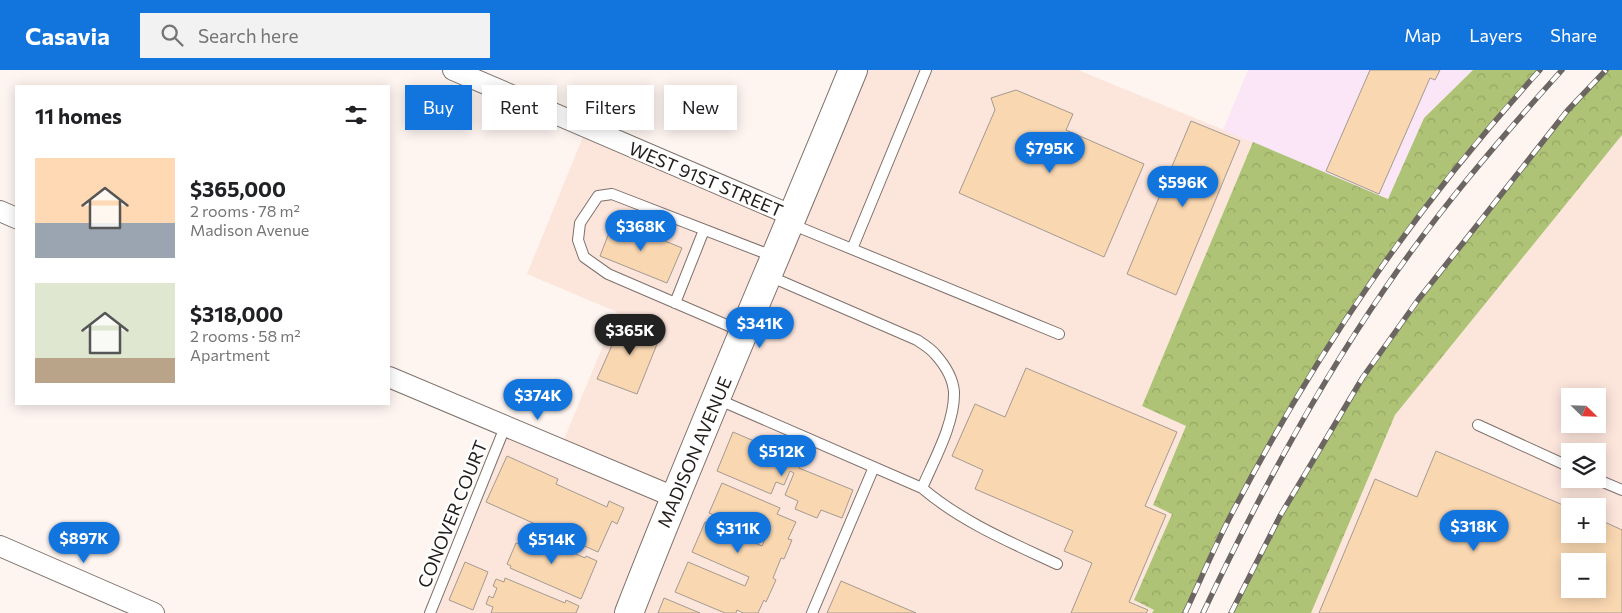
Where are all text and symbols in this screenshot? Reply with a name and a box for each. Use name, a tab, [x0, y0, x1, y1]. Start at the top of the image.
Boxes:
search box	[140, 13, 490, 58]
text: Casavia	[25, 21, 110, 50]
icon: search	[158, 21, 186, 49]
text: Search here	[198, 24, 298, 47]
text: Map	[1404, 24, 1441, 46]
text: Layers	[1469, 24, 1522, 46]
text: Share	[1550, 24, 1597, 46]
chip: Buy	[405, 85, 472, 130]
chip: Rent	[482, 85, 557, 130]
chip: Filters	[567, 85, 654, 130]
chip: New	[664, 85, 737, 130]
icon: filters	[342, 101, 370, 129]
text: 11 homes	[35, 103, 122, 128]
pin: $795K	[1015, 132, 1085, 174]
street label: WEST 91ST STREET	[626, 137, 786, 221]
text: $795K	[1026, 138, 1074, 157]
pin: $596K	[1148, 166, 1218, 208]
text: $596K	[1158, 172, 1208, 191]
text: $365,000	[190, 176, 286, 201]
icon: home	[75, 178, 135, 238]
text: 2 rooms · 78 m²	[190, 201, 300, 220]
pin: $368K	[606, 210, 676, 252]
text: $368K	[616, 216, 666, 235]
text: Madison Avenue	[190, 220, 309, 239]
text: $318,000	[190, 301, 283, 326]
icon: home	[75, 303, 135, 363]
pin: $341K	[725, 306, 795, 349]
text: $341K	[737, 313, 783, 332]
pin: $365K	[595, 314, 665, 356]
text: $365K	[606, 320, 654, 339]
text: 2 rooms · 58 m²	[190, 326, 301, 345]
text: Apartment	[190, 345, 270, 364]
street label: MADISON AVENUE	[652, 373, 736, 531]
pin: $374K	[503, 378, 573, 421]
text: $374K	[514, 385, 562, 404]
north arrow	[1561, 388, 1606, 432]
map controls	[1561, 388, 1606, 598]
pin: $512K	[747, 434, 817, 477]
street label: CONOVER COURT	[412, 437, 492, 591]
text: $512K	[759, 441, 805, 460]
button: layers	[1561, 443, 1606, 488]
button: +	[1561, 498, 1606, 543]
pin: $318K	[1439, 510, 1509, 552]
pin: $311K	[703, 512, 773, 554]
text: $318K	[1451, 516, 1497, 535]
text: $311K	[716, 518, 760, 537]
pin: $897K	[49, 522, 119, 564]
pin: $514K	[517, 522, 587, 565]
text: $897K	[60, 528, 108, 547]
text: $514K	[529, 529, 575, 548]
button: −	[1561, 553, 1606, 598]

